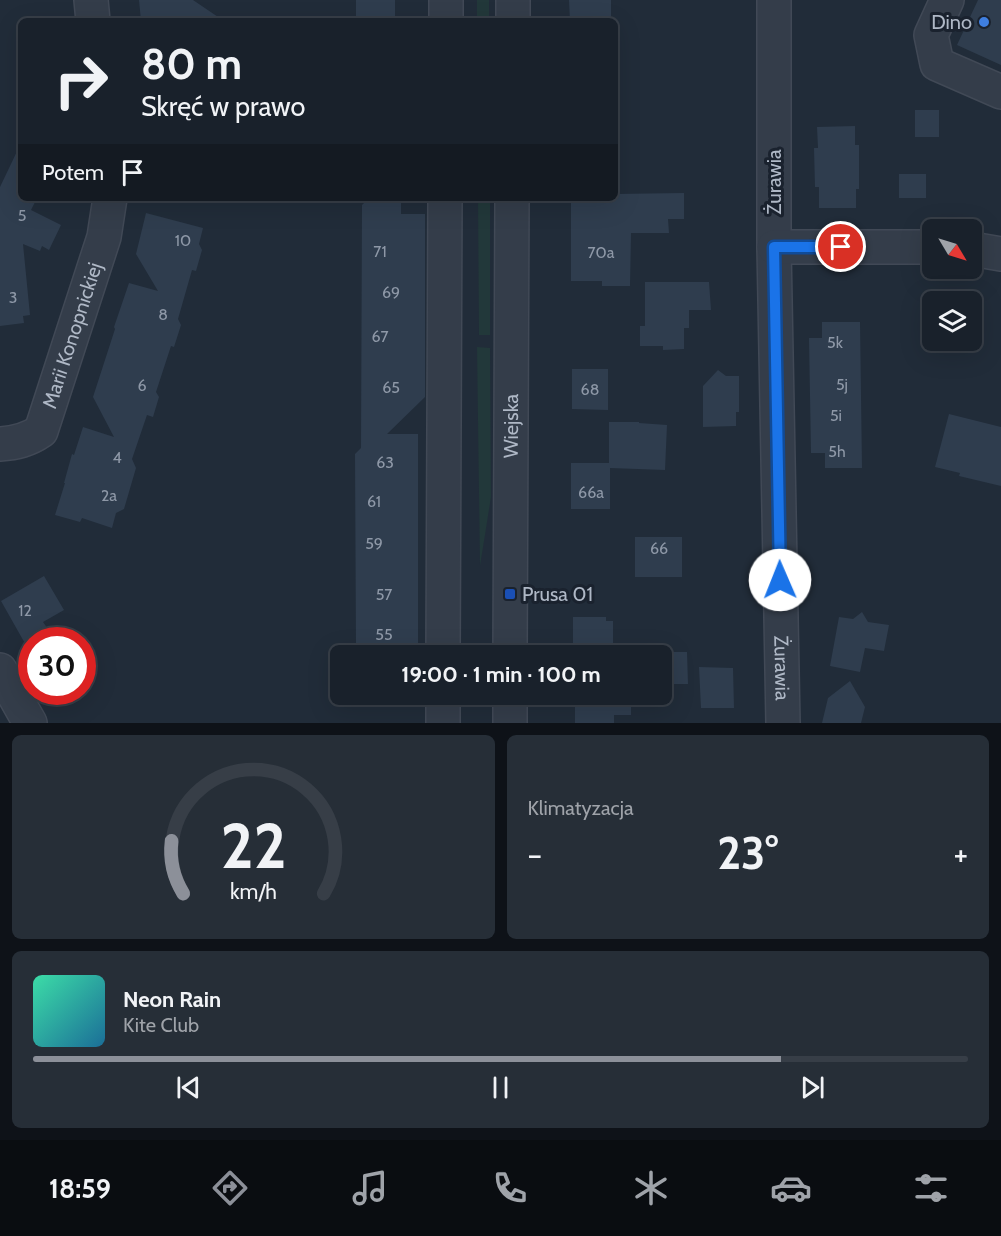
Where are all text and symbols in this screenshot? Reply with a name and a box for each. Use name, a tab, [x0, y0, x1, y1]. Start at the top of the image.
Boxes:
place label: Dino	[931, 10, 972, 34]
marker: Dino	[977, 15, 991, 29]
text: 80 m	[141, 38, 242, 90]
icon: right	[42, 42, 120, 120]
text: Skręć w prawo	[141, 90, 305, 123]
street label: Żurawia	[762, 149, 786, 215]
icon: arrive	[116, 156, 149, 189]
text: Potem	[42, 159, 104, 186]
house number: 5	[18, 206, 26, 225]
north arrow	[922, 219, 982, 279]
map controls	[922, 219, 982, 351]
pin	[815, 221, 866, 272]
icon: arrive	[824, 230, 857, 263]
house number: 10	[175, 231, 191, 250]
house number: 71	[373, 242, 387, 261]
house number: 70a	[588, 243, 615, 262]
street label: Marii Konopnickiej	[37, 259, 107, 412]
house number: 69	[382, 283, 400, 302]
house number: 3	[9, 288, 17, 307]
button: layers	[922, 291, 982, 351]
house number: 8	[158, 305, 168, 324]
house number: 67	[371, 327, 389, 346]
house number: 5k	[827, 333, 844, 352]
house number: 5j	[836, 375, 848, 394]
house number: 6	[137, 376, 147, 395]
house number: 65	[382, 378, 400, 397]
house number: 68	[581, 380, 599, 399]
street label: Wiejska	[499, 393, 523, 458]
house number: 5i	[830, 406, 842, 425]
house number: 5h	[828, 442, 846, 461]
house number: 4	[112, 448, 122, 467]
house number: 63	[376, 453, 394, 472]
house number: 66a	[578, 483, 604, 502]
house number: 2a	[101, 486, 117, 505]
house number: 61	[367, 492, 381, 511]
house number: 59	[365, 534, 383, 553]
house number: 66	[650, 539, 668, 558]
position arrow	[748, 548, 812, 612]
place label: Prusa 01	[522, 582, 593, 606]
house number: 57	[376, 585, 392, 604]
marker: Prusa 01	[503, 587, 517, 601]
house number: 12	[18, 601, 32, 620]
house number: 55	[375, 625, 393, 644]
speed limit sign: 30	[18, 627, 96, 705]
street label: Żurawia	[769, 635, 795, 701]
text: 19:00 · 1 min · 100 m	[401, 661, 601, 688]
text: Klimatyzacja	[528, 796, 634, 820]
text: 22	[220, 808, 286, 884]
text: 23°	[717, 826, 778, 880]
text: −	[528, 834, 542, 874]
text: +	[953, 834, 968, 874]
text: km/h	[230, 878, 277, 904]
text: Neon Rain	[123, 986, 221, 1013]
text: Kite Club	[123, 1013, 199, 1037]
icon: previous	[172, 1071, 205, 1104]
icon: pause	[484, 1071, 517, 1104]
icon: next	[796, 1071, 829, 1104]
icon: directions	[209, 1167, 251, 1209]
icon: music	[349, 1167, 391, 1209]
icon: phone	[489, 1167, 531, 1209]
icon: climate	[630, 1167, 672, 1209]
icon: car	[770, 1167, 812, 1209]
icon: filters	[910, 1167, 952, 1209]
text: 18:59	[49, 1172, 111, 1205]

